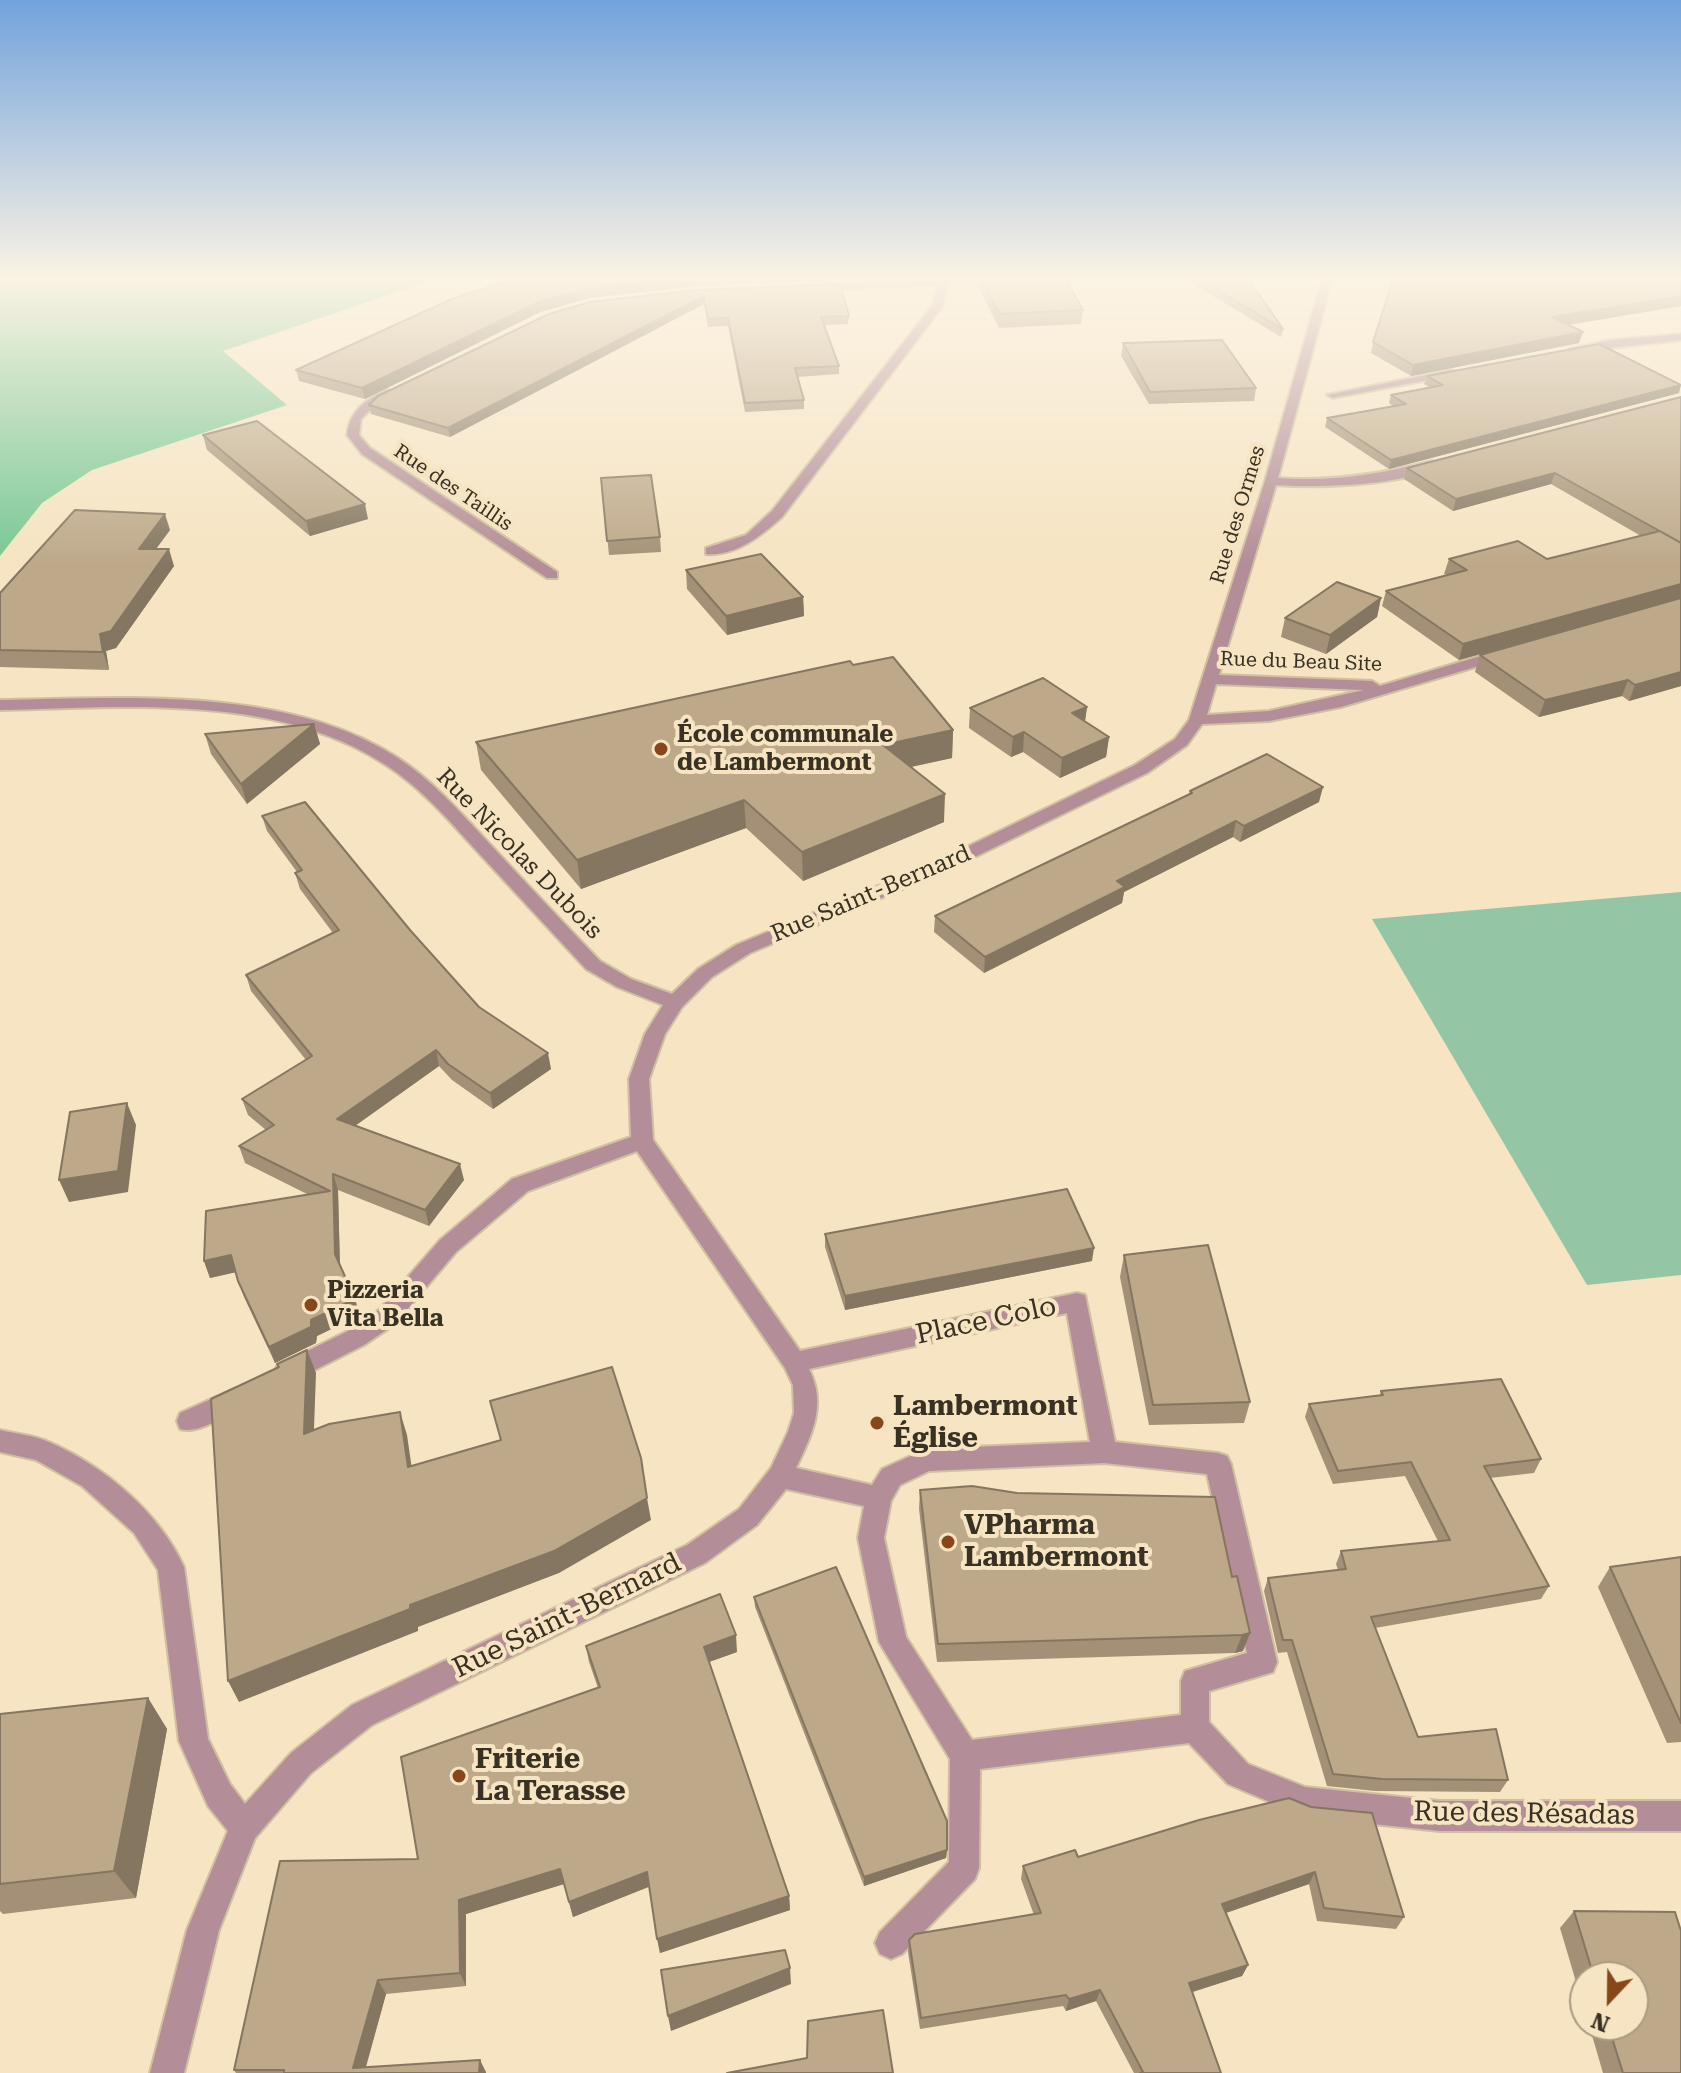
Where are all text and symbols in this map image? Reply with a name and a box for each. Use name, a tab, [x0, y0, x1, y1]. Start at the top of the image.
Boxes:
street label: Rue des Taillis	[389, 439, 517, 537]
street label: Rue des Ormes	[1206, 443, 1270, 587]
street label: Rue du Beau Site	[1220, 647, 1382, 677]
place label: École communale de Lambermont	[677, 721, 893, 777]
marker: École communale de Lambermont	[652, 740, 670, 758]
street label: Rue Nicolas Dubois	[430, 763, 608, 945]
street label: Rue Saint-Bernard	[767, 839, 975, 949]
place label: Pizzeria Vita Bella	[327, 1277, 444, 1333]
street label: Place Colo	[913, 1290, 1059, 1352]
marker: Pizzeria Vita Bella	[302, 1296, 320, 1314]
place label: Lambermont Église	[893, 1390, 1078, 1456]
marker: Lambermont Église	[868, 1414, 886, 1432]
place label: VPharma Lambermont	[964, 1509, 1149, 1575]
marker: VPharma Lambermont	[939, 1533, 957, 1551]
street label: Rue Saint-Bernard	[447, 1546, 687, 1686]
place label: Friterie La Terasse	[475, 1743, 626, 1809]
marker: Friterie La Terasse	[450, 1767, 468, 1785]
street label: Rue des Résadas	[1413, 1795, 1635, 1833]
north arrow	[1569, 1961, 1649, 2041]
text: N	[1588, 2007, 1613, 2037]

